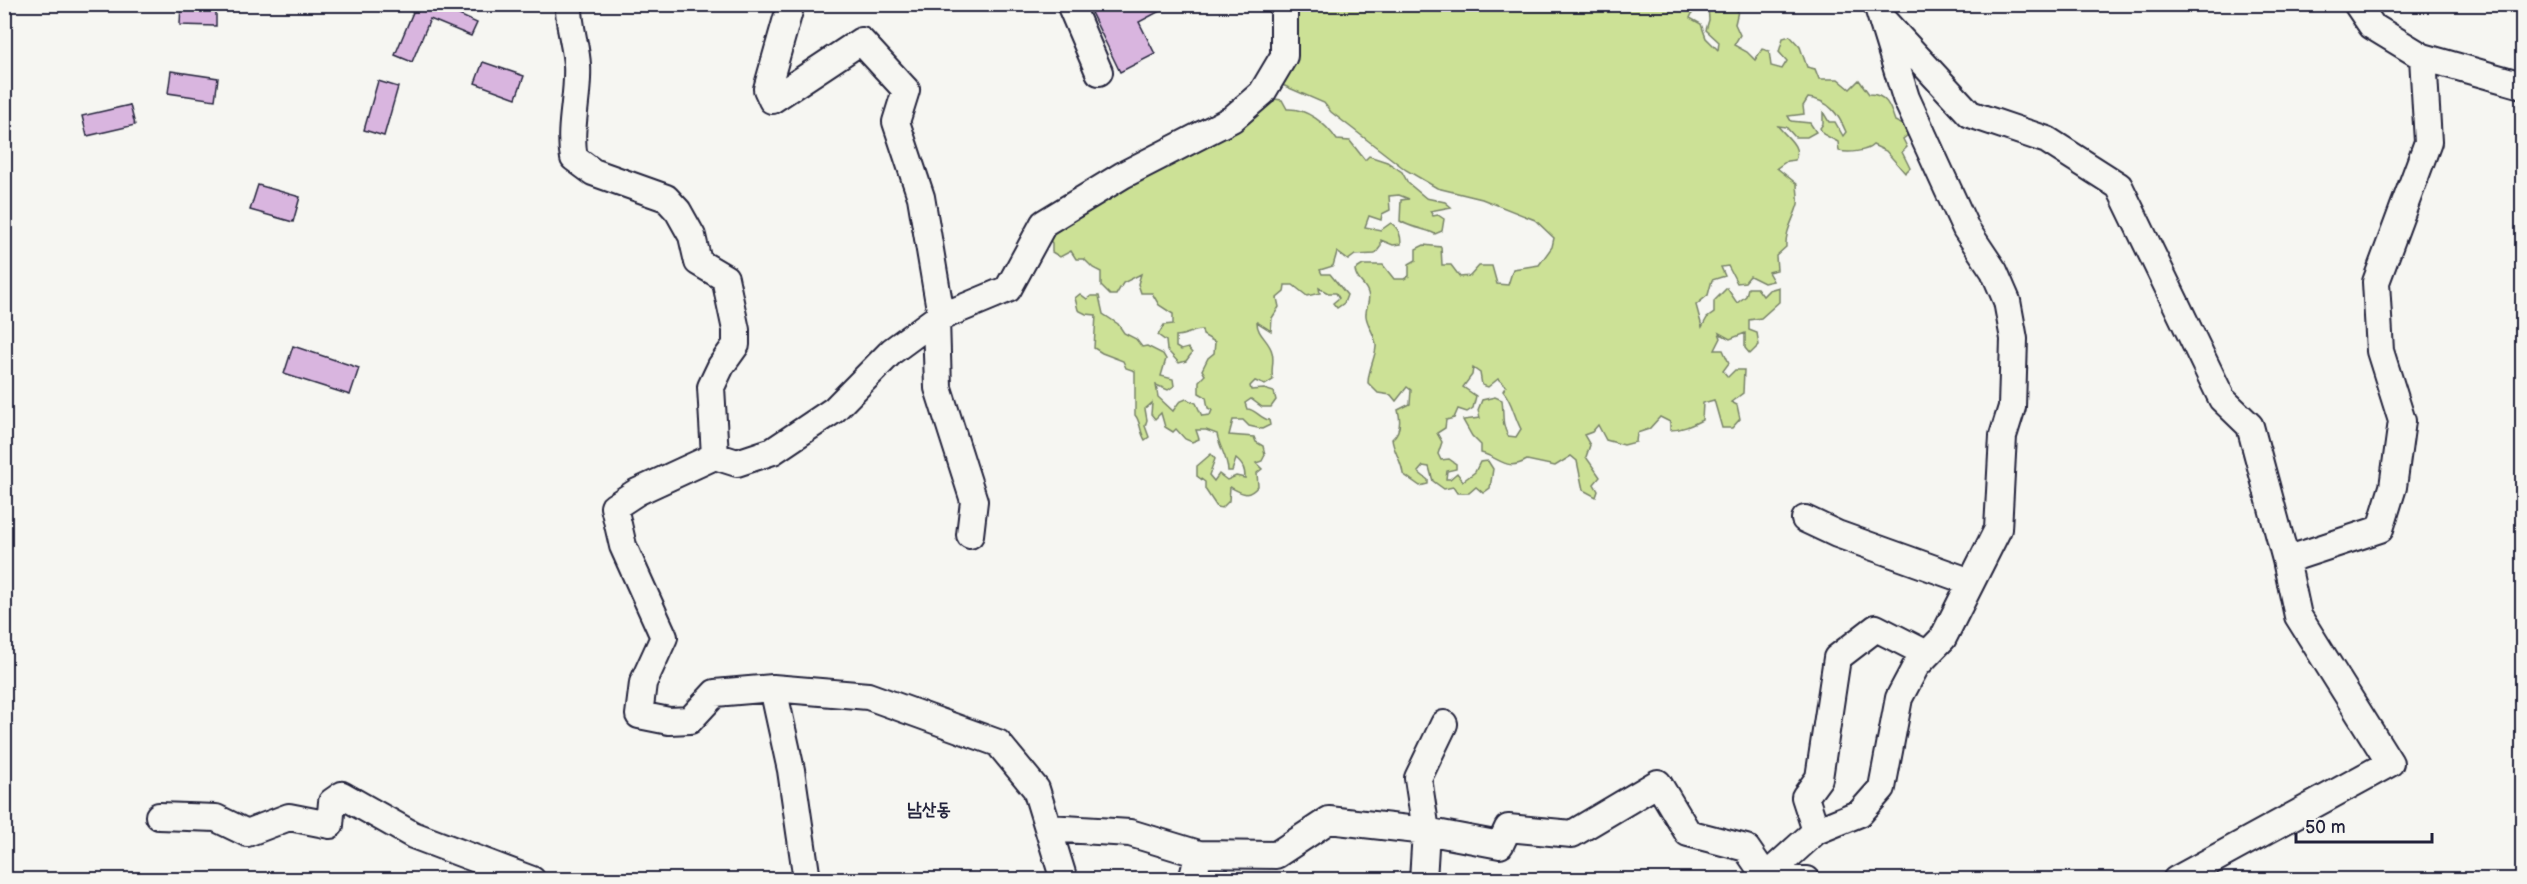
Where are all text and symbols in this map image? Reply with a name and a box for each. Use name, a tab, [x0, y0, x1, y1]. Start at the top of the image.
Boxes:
district label: 남산동	[907, 799, 951, 820]
scale bar	[2296, 806, 2432, 844]
text: 50 m	[2305, 817, 2346, 838]

